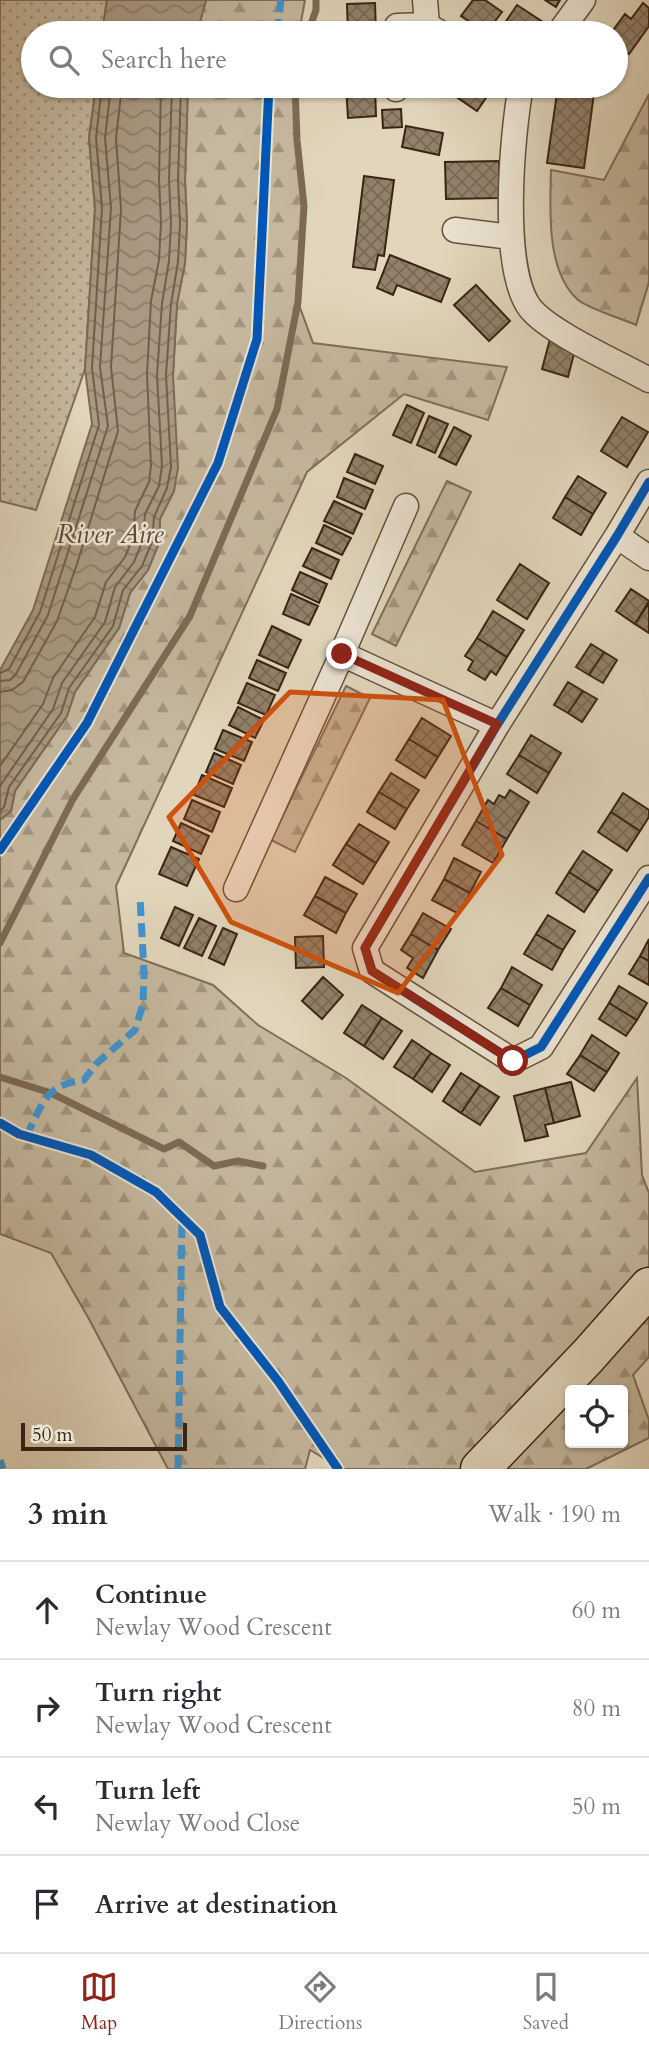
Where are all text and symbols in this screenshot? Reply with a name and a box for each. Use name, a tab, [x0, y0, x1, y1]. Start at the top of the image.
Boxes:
search box	[21, 21, 628, 98]
icon: search	[45, 41, 83, 79]
text: Search here	[101, 42, 227, 77]
water label: River Aire	[57, 517, 164, 552]
route end	[326, 638, 357, 669]
route start	[497, 1045, 528, 1076]
map controls	[565, 1385, 628, 1448]
button: locate	[565, 1385, 628, 1448]
scale bar	[21, 1420, 187, 1452]
text: 50 m	[32, 1422, 73, 1448]
text: 3 min	[28, 1494, 108, 1535]
text: Walk · 190 m	[488, 1499, 621, 1530]
text: Continue	[95, 1577, 207, 1612]
icon: ahead	[28, 1591, 66, 1629]
text: 60 m	[572, 1595, 621, 1626]
text: Newlay Wood Crescent	[95, 1612, 332, 1643]
text: Turn right	[95, 1675, 222, 1710]
icon: right	[28, 1689, 66, 1727]
text: 80 m	[572, 1693, 621, 1724]
text: Newlay Wood Crescent	[95, 1710, 332, 1741]
text: Turn left	[95, 1773, 200, 1808]
icon: left	[28, 1787, 66, 1825]
text: 50 m	[572, 1791, 621, 1822]
text: Newlay Wood Close	[95, 1808, 300, 1839]
icon: arrive	[28, 1885, 66, 1923]
text: Arrive at destination	[95, 1887, 338, 1922]
tab: Map	[80, 1968, 118, 2036]
tab: Directions	[279, 1968, 362, 2036]
tab: Saved	[523, 1968, 569, 2036]

